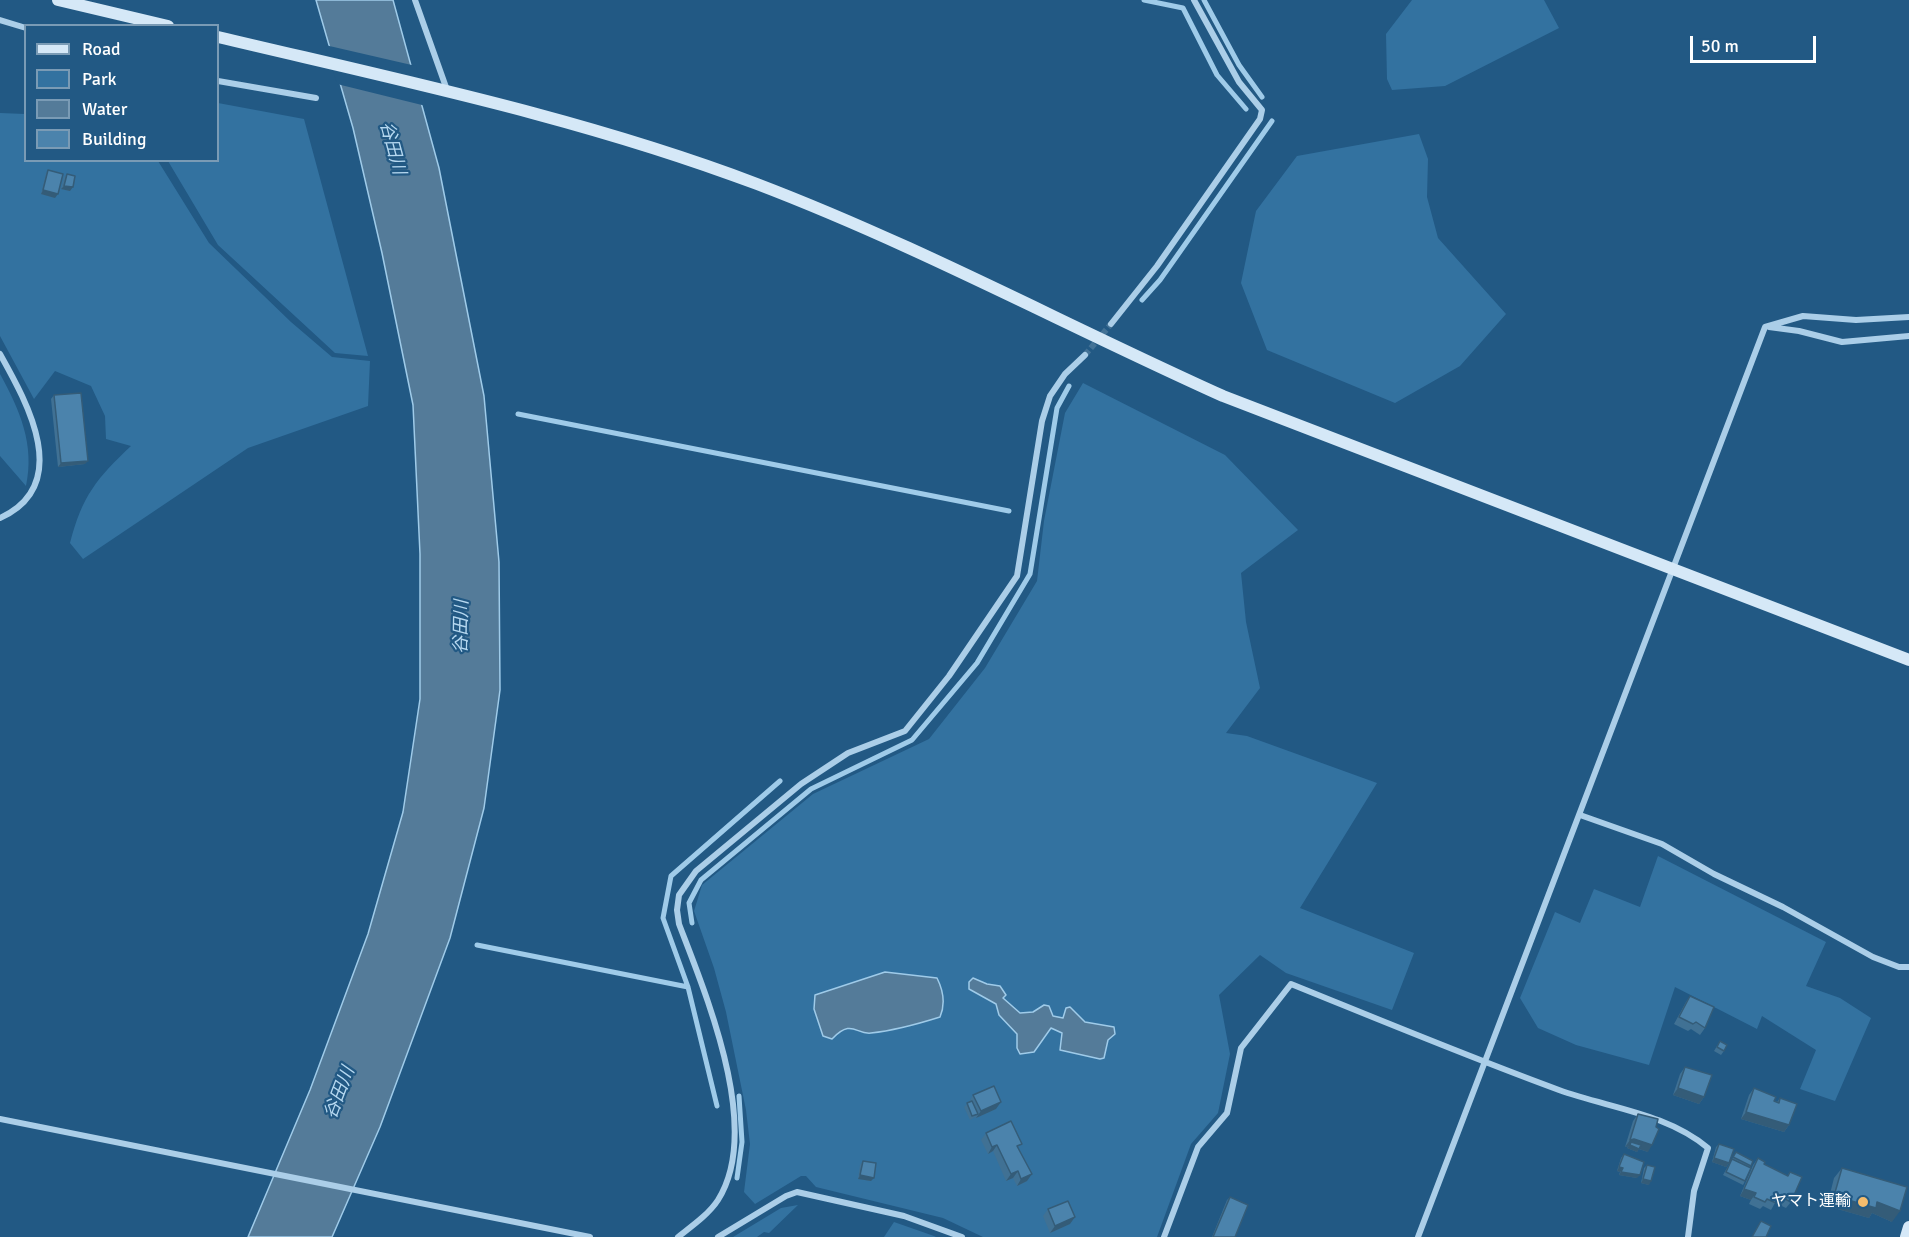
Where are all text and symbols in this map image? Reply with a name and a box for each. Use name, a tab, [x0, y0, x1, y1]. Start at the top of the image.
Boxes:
legend	[24, 24, 219, 162]
scale bar	[1693, 24, 1819, 62]
text: 50 m	[1701, 35, 1739, 57]
text: Road	[82, 38, 121, 60]
text: Park	[82, 68, 117, 90]
text: Water	[82, 98, 127, 120]
water label: 谷田川	[375, 119, 409, 177]
text: Building	[82, 128, 146, 150]
water label: 谷田川	[451, 600, 473, 654]
water label: 谷田川	[320, 1064, 360, 1122]
place label: ヤマト運輸	[1771, 1192, 1851, 1212]
marker: ヤマト運輸	[1856, 1195, 1870, 1209]

